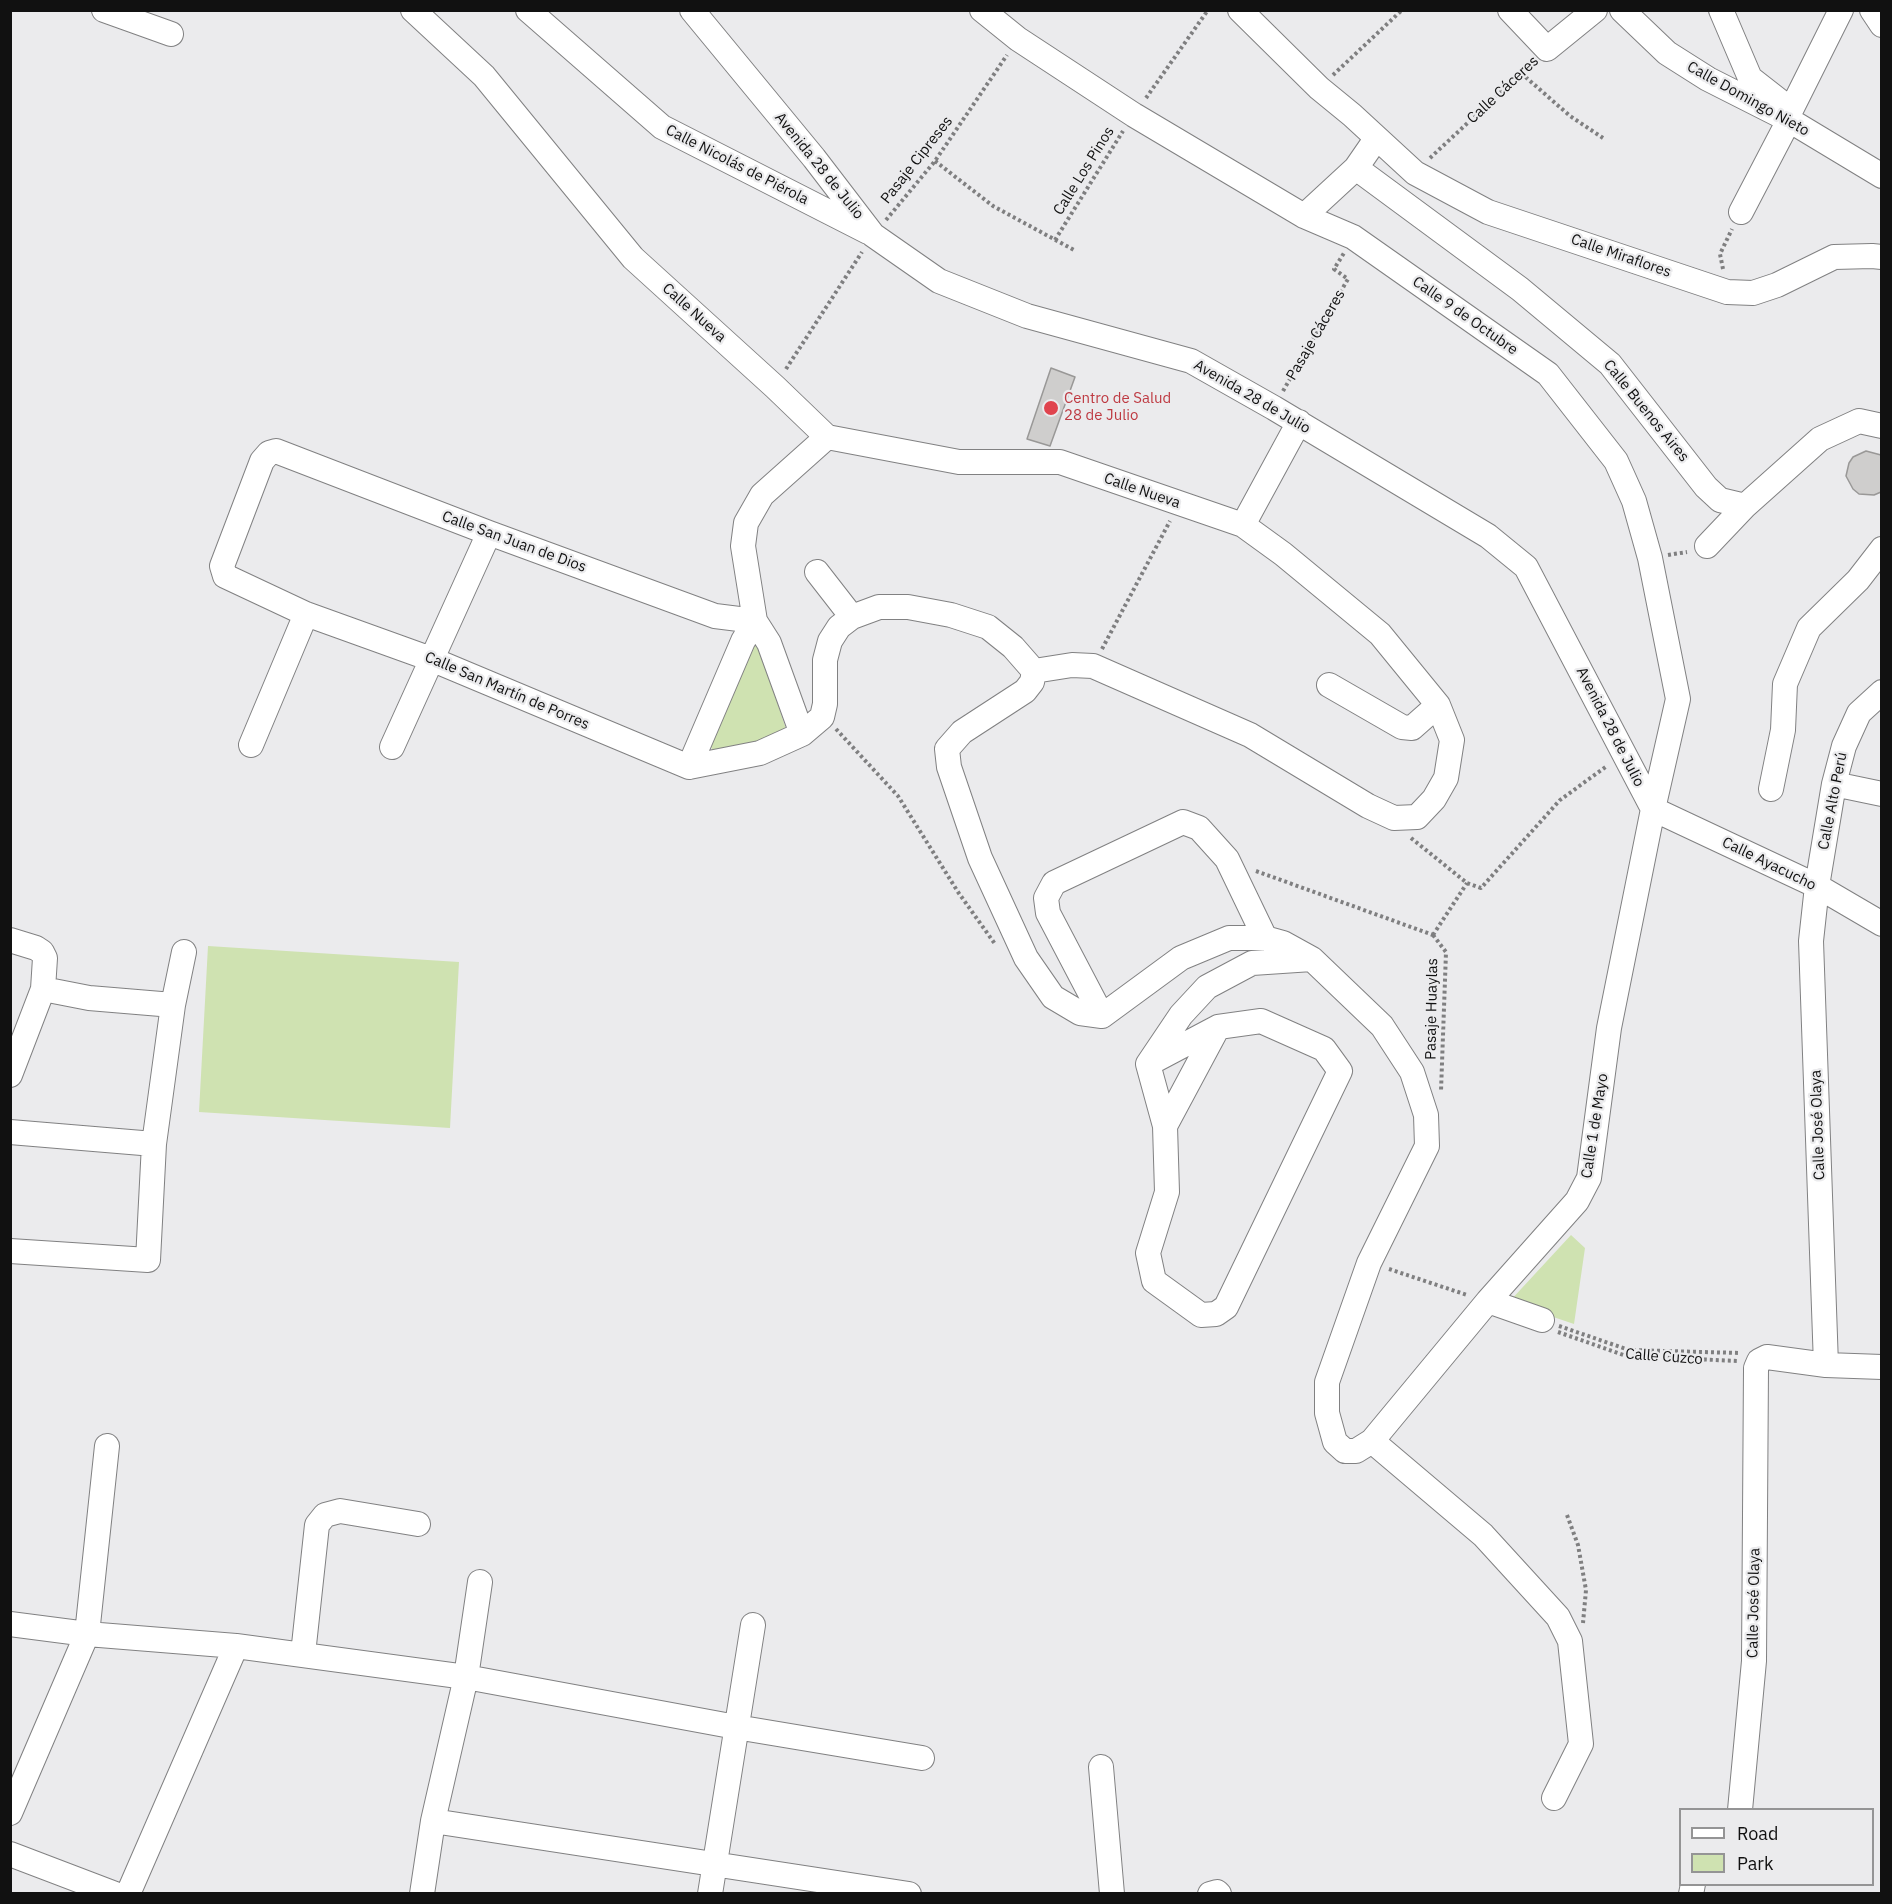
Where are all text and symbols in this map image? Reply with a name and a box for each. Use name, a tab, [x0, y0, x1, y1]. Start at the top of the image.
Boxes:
street label: Calle Cáceres	[1464, 52, 1542, 128]
street label: Calle Domingo Nieto	[1684, 58, 1812, 140]
street label: Avenida 28 de Julio	[771, 109, 867, 223]
street label: Pasaje Cipreses	[877, 113, 957, 207]
street label: Calle Nicolás de Piérola	[663, 121, 811, 209]
street label: Calle Los Pinos	[1050, 123, 1118, 219]
street label: Calle Miraflores	[1568, 230, 1674, 282]
street label: Calle 9 de Octubre	[1409, 273, 1521, 359]
street label: Calle Nueva	[658, 280, 730, 346]
street label: Pasaje Cáceres	[1283, 286, 1349, 384]
street label: Avenida 28 de Julio	[1190, 356, 1314, 438]
street label: Calle Buenos Aires	[1599, 356, 1693, 466]
place label: Centro de Salud 28 de Julio	[1064, 390, 1171, 425]
marker: Centro de Salud 28 de Julio	[1042, 399, 1060, 417]
street label: Calle Nueva	[1101, 470, 1183, 512]
street label: Calle San Juan de Dios	[439, 508, 589, 576]
street label: Calle San Martín de Porres	[422, 648, 592, 734]
street label: Avenida 28 de Julio	[1572, 664, 1648, 790]
street label: Calle Alto Perú	[1815, 751, 1851, 851]
street label: Calle Ayacucho	[1719, 833, 1819, 895]
street label: Pasaje Huaylas	[1422, 958, 1442, 1060]
street label: Calle José Olaya	[1807, 1070, 1829, 1180]
street label: Calle 1 de Mayo	[1578, 1072, 1612, 1180]
street label: Calle Cuzco	[1625, 1345, 1703, 1369]
street label: Calle José Olaya	[1744, 1548, 1764, 1658]
legend	[1679, 1808, 1874, 1886]
text: Road	[1737, 1822, 1778, 1845]
text: Park	[1737, 1852, 1773, 1875]

